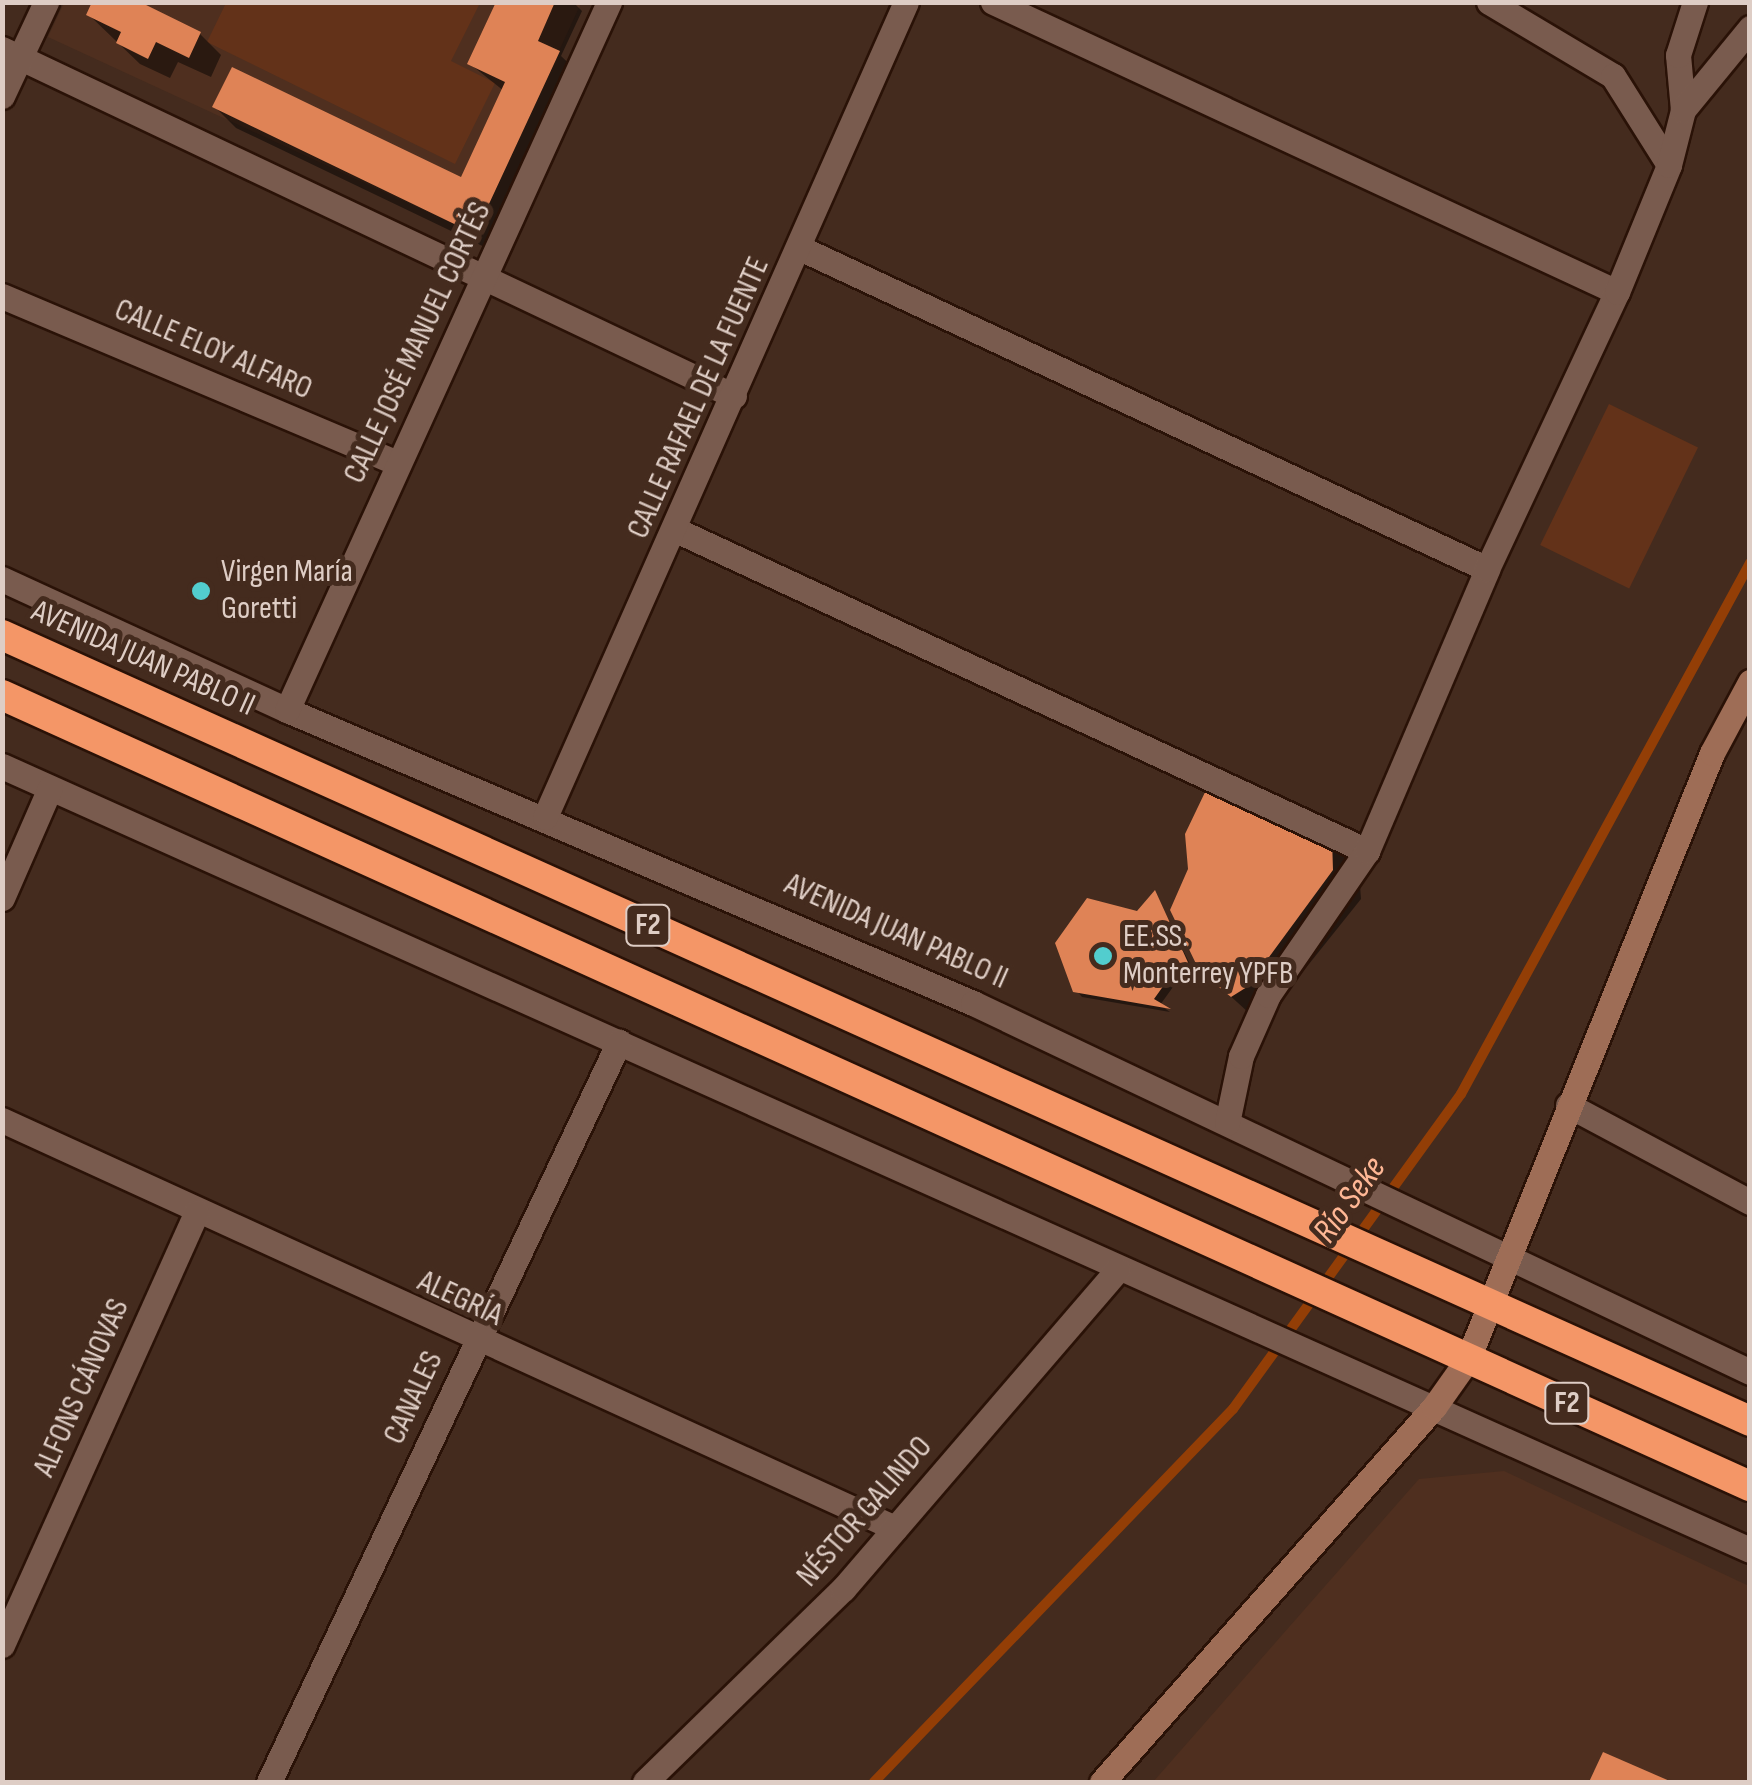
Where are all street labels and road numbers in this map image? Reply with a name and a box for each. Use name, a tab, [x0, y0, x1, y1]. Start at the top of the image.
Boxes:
street label: CALLE JOSÉ MANUEL CORTÉS	[336, 196, 500, 490]
street label: CALLE RAFAEL DE LA FUENTE	[620, 251, 778, 545]
street label: CALLE ELOY ALFARO	[108, 291, 318, 409]
street label: AVENIDA JUAN PABLO II	[25, 593, 261, 725]
street label: AVENIDA JUAN PABLO II	[778, 866, 1014, 998]
road number: F2	[623, 900, 673, 950]
street label: ALEGRÍA	[411, 1263, 509, 1335]
street label: ALFONS CÁNOVAS	[26, 1293, 138, 1483]
street label: CANALES	[376, 1345, 452, 1451]
road number: F2	[1542, 1378, 1592, 1428]
street label: NÉSTOR GALINDO	[789, 1429, 941, 1595]

